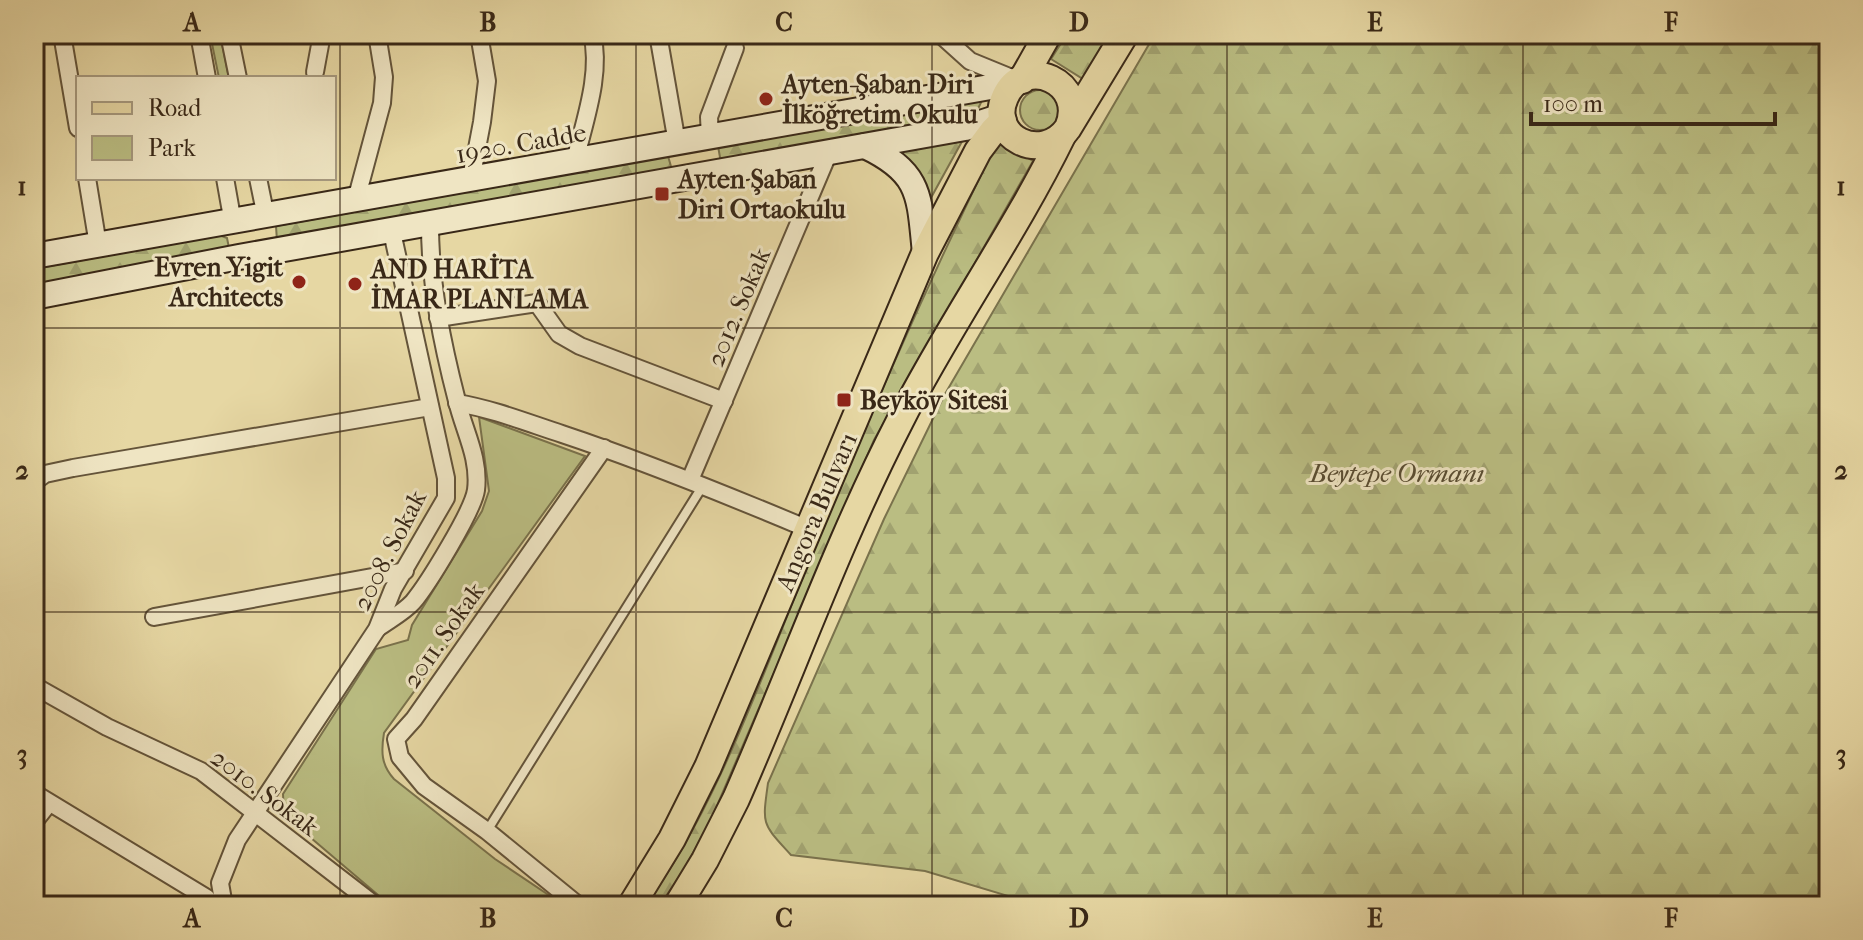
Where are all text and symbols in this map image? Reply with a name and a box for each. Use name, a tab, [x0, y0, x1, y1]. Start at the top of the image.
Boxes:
text: A	[182, 7, 202, 38]
text: B	[480, 7, 497, 38]
text: C	[775, 7, 793, 38]
text: D	[1069, 7, 1089, 38]
text: E	[1367, 7, 1383, 38]
text: F	[1663, 7, 1678, 38]
place label: Ayten-Şaban Diri İlköğretim Okulu	[780, 69, 978, 130]
legend	[76, 76, 336, 180]
scale bar	[1531, 76, 1775, 126]
marker: Ayten-Şaban Diri İlköğretim Okulu	[757, 90, 775, 108]
text: 100 m	[1543, 90, 1603, 118]
text: Road	[148, 94, 202, 122]
street label: 1920. Cadde	[453, 117, 589, 170]
text: Park	[148, 134, 196, 162]
place label: Ayten Şaban Diri Ortaokulu	[676, 164, 846, 225]
text: 1	[17, 171, 27, 202]
text: 1	[1836, 171, 1846, 202]
marker: Ayten Şaban Diri Ortaokulu	[653, 185, 671, 203]
street label: 2012. Sokak	[700, 243, 778, 371]
place label: Evren Yigit Architects	[154, 252, 284, 313]
place label: AND HARİTA İMAR PLANLAMA	[369, 253, 589, 315]
marker: Evren Yigit Architects	[290, 273, 308, 291]
marker: AND HARİTA İMAR PLANLAMA	[346, 275, 364, 293]
place label: Beyköy Sitesi	[860, 385, 1008, 416]
marker: Beyköy Sitesi	[835, 391, 853, 409]
street label: Angora Bulvarı	[769, 428, 864, 597]
text: 2	[15, 455, 29, 486]
text: 2	[1834, 455, 1848, 486]
park label: Beytepe Ormanı	[1308, 458, 1484, 489]
street label: 2008. Sokak	[346, 484, 433, 616]
street label: 2011. Sokak	[396, 576, 491, 694]
text: 3	[17, 739, 27, 770]
text: 3	[1836, 739, 1846, 770]
street label: 2010. Sokak	[205, 742, 325, 843]
text: A	[182, 903, 202, 934]
text: B	[480, 903, 497, 934]
text: C	[775, 903, 793, 934]
text: D	[1069, 903, 1089, 934]
text: E	[1367, 903, 1383, 934]
text: F	[1663, 903, 1678, 934]

